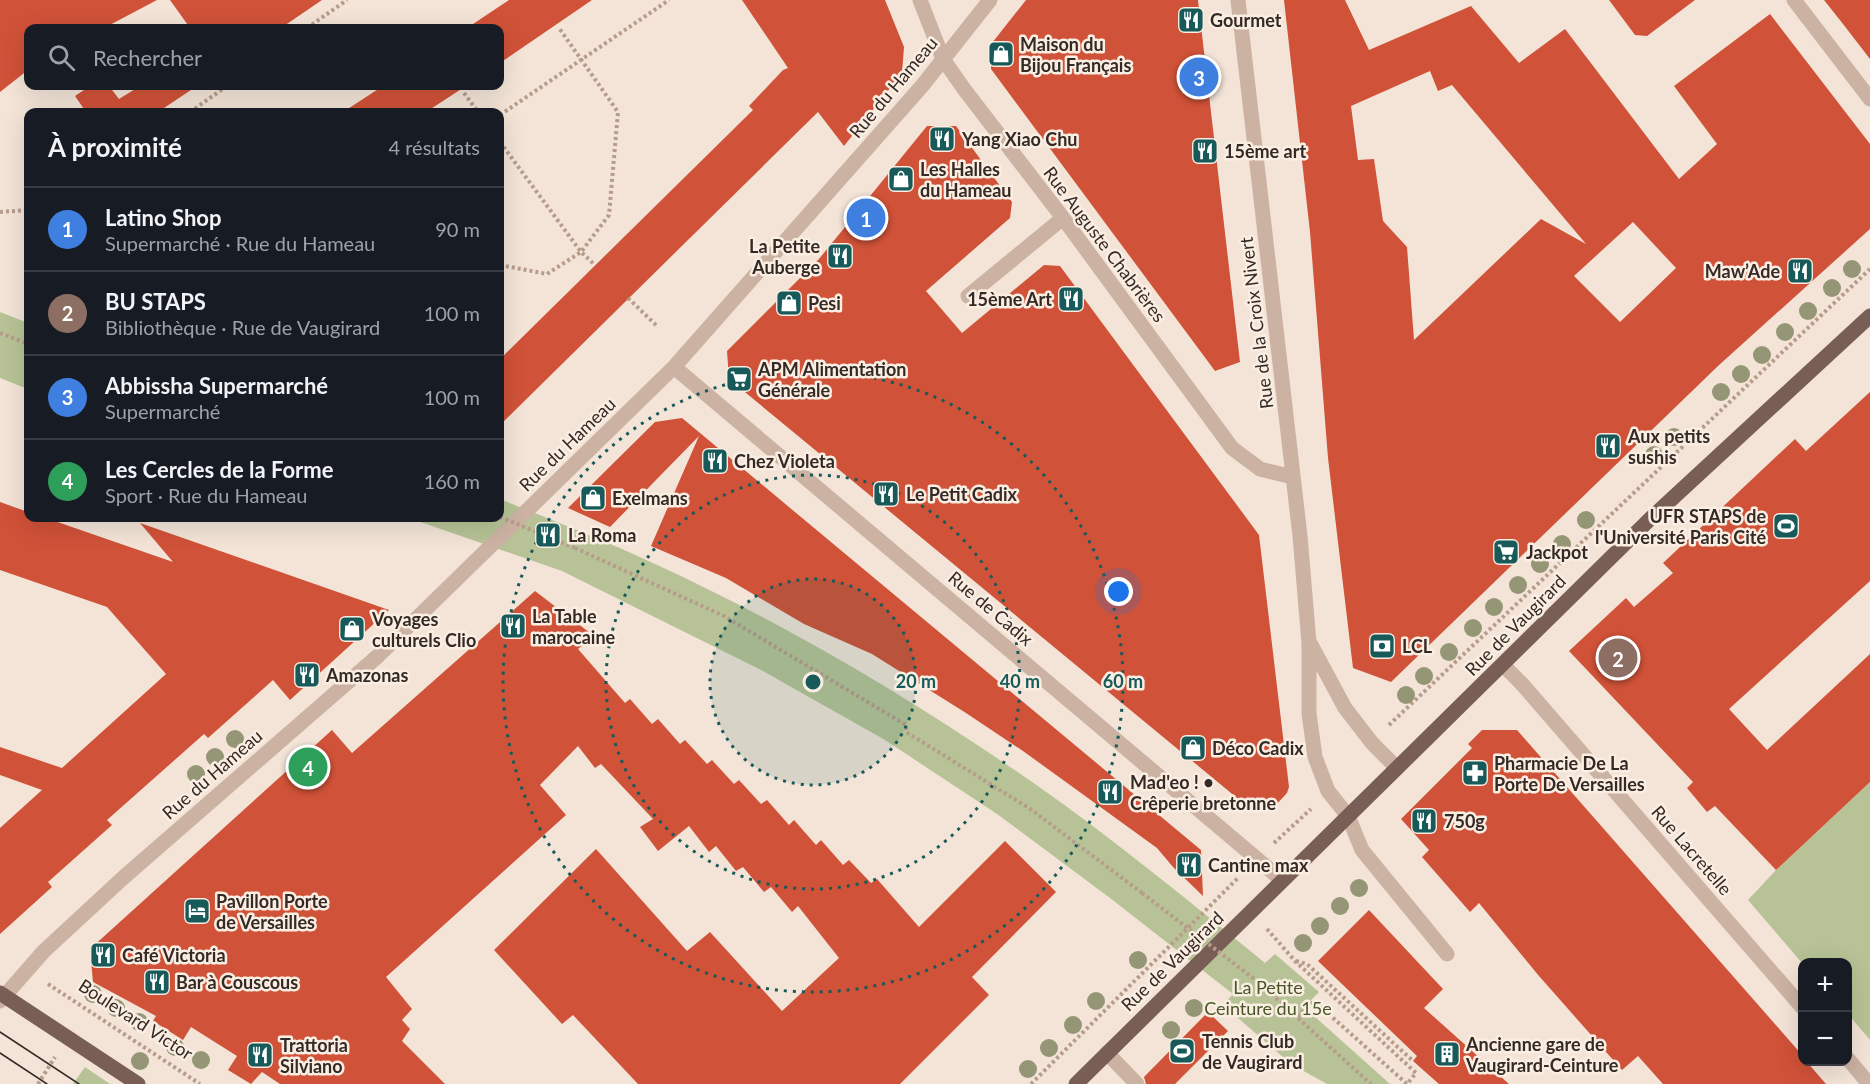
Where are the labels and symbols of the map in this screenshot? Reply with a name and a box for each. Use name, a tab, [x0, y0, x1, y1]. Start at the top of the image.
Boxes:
restaurant icon: Gourmet	[1176, 5, 1206, 35]
place label: Gourmet	[1210, 9, 1282, 31]
street label: Rue du Hameau	[844, 32, 942, 142]
place label: Maison du Bijou Français	[1020, 33, 1131, 76]
shop icon: Maison du Bijou Français	[986, 39, 1016, 69]
pin: 3	[1180, 54, 1218, 100]
restaurant icon: Yang Xiao Chu	[927, 124, 957, 154]
place label: Yang Xiao Chu	[961, 128, 1078, 150]
restaurant icon: 15ème art	[1190, 136, 1220, 166]
place label: 15ème art	[1224, 140, 1306, 162]
place label: Les Halles du Hameau	[920, 158, 1012, 201]
street label: Rue Auguste Chabrières	[1039, 162, 1171, 326]
shop icon: Les Halles du Hameau	[886, 164, 916, 194]
pin: 1	[846, 196, 886, 240]
place label: La Petite Auberge	[749, 235, 820, 278]
street label: Rue de la Croix Nivert	[1234, 235, 1277, 410]
restaurant icon: La Petite Auberge	[825, 241, 855, 271]
restaurant icon: Maw’Ade	[1785, 256, 1815, 286]
place label: Maw’Ade	[1705, 260, 1780, 282]
restaurant icon: 15ème Art	[1056, 284, 1086, 314]
shop icon: Pesi	[774, 288, 804, 318]
place label: 15ème Art	[967, 288, 1052, 310]
place label: Pesi	[808, 292, 841, 314]
place label: APM Alimentation Générale	[757, 358, 906, 401]
supermarket icon: APM Alimentation Générale	[724, 364, 754, 394]
street label: Rue du Hameau	[514, 392, 620, 496]
place label: Aux petits sushis	[1627, 425, 1710, 468]
restaurant icon: Aux petits sushis	[1593, 431, 1623, 461]
restaurant icon: Chez Violeta	[700, 446, 730, 476]
place label: Chez Violeta	[734, 450, 835, 472]
restaurant icon: Le Petit Cadix	[871, 479, 901, 509]
shop icon: Exelmans	[578, 483, 608, 513]
place label: Le Petit Cadix	[906, 483, 1018, 505]
place label: Exelmans	[612, 487, 688, 509]
place label: UFR STAPS de l'Université Paris Cité	[1595, 505, 1766, 548]
sports icon: UFR STAPS de l'Université Paris Cité	[1771, 511, 1801, 541]
restaurant icon: La Roma	[533, 520, 563, 550]
place label: La Roma	[568, 524, 636, 546]
supermarket icon: Jackpot	[1491, 537, 1521, 567]
place label: Jackpot	[1526, 541, 1588, 563]
street label: Rue de Cadix	[944, 566, 1038, 650]
street label: Rue de Vaugirard	[1460, 570, 1570, 680]
your location	[1104, 577, 1133, 606]
place label: La Table marocaine	[532, 605, 616, 648]
place label: Voyages culturels Clio	[371, 608, 476, 651]
restaurant icon: La Table marocaine	[498, 611, 528, 641]
shop icon: Voyages culturels Clio	[337, 614, 367, 644]
bank icon: LCL	[1367, 631, 1397, 661]
place label: LCL	[1402, 635, 1433, 657]
pin: 2	[1598, 636, 1638, 680]
restaurant icon: Amazonas	[292, 660, 322, 690]
place label: Amazonas	[325, 664, 408, 686]
text: 20 m	[896, 670, 936, 692]
text: 40 m	[1000, 670, 1040, 692]
text: 60 m	[1103, 670, 1143, 692]
centre of rings	[803, 672, 823, 692]
street label: Rue du Hameau	[157, 725, 267, 823]
shop icon: Déco Cadix	[1178, 733, 1208, 763]
place label: Déco Cadix	[1212, 737, 1304, 759]
pin: 4	[288, 744, 328, 789]
place label: Pharmacie De La Porte De Versailles	[1494, 752, 1645, 795]
pharmacy icon: Pharmacie De La Porte De Versailles	[1460, 758, 1490, 788]
place label: Mad'eo ! • Crêperie bretonne	[1130, 771, 1277, 814]
restaurant icon: Mad'eo ! • Crêperie bretonne	[1095, 777, 1125, 807]
street label: Rue Lacretelle	[1647, 801, 1737, 899]
restaurant icon: 750g	[1409, 806, 1439, 836]
place label: 750g	[1444, 810, 1485, 832]
restaurant icon: Cantine max	[1174, 850, 1204, 880]
place label: Cantine max	[1208, 854, 1309, 876]
place label: Pavillon Porte de Versailles	[216, 890, 328, 933]
hotel icon: Pavillon Porte de Versailles	[182, 896, 212, 926]
street label: Rue de Vaugirard	[1116, 907, 1228, 1015]
restaurant icon: Café Victoria	[88, 940, 118, 970]
place label: Café Victoria	[122, 944, 226, 966]
restaurant icon: Bar à Couscous	[142, 967, 172, 997]
place label: Bar à Couscous	[176, 971, 298, 993]
street label: Boulevard Victor	[75, 974, 198, 1064]
park label: La Petite Ceinture du 15e	[1204, 976, 1332, 1019]
place label: Tennis Club de Vaugirard	[1202, 1030, 1302, 1073]
place label: Ancienne gare de Vaugirard-Ceinture	[1465, 1033, 1619, 1076]
place label: Trattoria Silviano	[280, 1034, 348, 1077]
sports icon: Tennis Club de Vaugirard	[1167, 1036, 1197, 1066]
building icon: Ancienne gare de Vaugirard-Ceinture	[1432, 1039, 1462, 1069]
restaurant icon: Trattoria Silviano	[245, 1040, 275, 1070]

